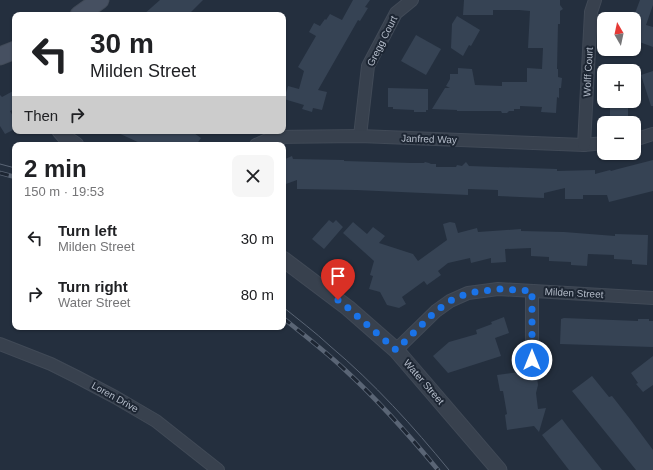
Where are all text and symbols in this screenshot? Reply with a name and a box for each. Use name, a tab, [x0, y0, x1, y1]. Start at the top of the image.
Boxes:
north arrow	[597, 12, 641, 56]
map controls	[597, 12, 641, 160]
street label: Gregg Court	[365, 14, 399, 68]
icon: left	[24, 28, 76, 80]
text: 30 m	[90, 28, 154, 59]
street label: Wolff Court	[581, 47, 595, 97]
text: Milden Street	[90, 61, 196, 81]
button: +	[597, 64, 641, 108]
icon: right	[66, 104, 88, 126]
text: Then	[24, 107, 58, 124]
button: −	[597, 116, 641, 160]
street label: Janfred Way	[401, 133, 457, 145]
text: 2 min	[24, 155, 87, 182]
button: close	[232, 155, 274, 197]
text: 150 m · 19:53	[24, 184, 104, 199]
text: Turn left	[58, 222, 117, 239]
icon: left	[24, 227, 46, 249]
text: 30 m	[241, 230, 274, 247]
text: Milden Street	[58, 239, 135, 254]
pin	[321, 259, 355, 300]
icon: arrive	[327, 265, 349, 287]
text: Turn right	[58, 278, 128, 295]
icon: right	[24, 283, 46, 305]
text: 80 m	[241, 286, 274, 303]
street label: Milden Street	[544, 286, 604, 300]
text: Water Street	[58, 295, 130, 310]
position arrow	[511, 339, 553, 381]
street label: Water Street	[402, 357, 447, 407]
street label: Loren Drive	[90, 380, 141, 415]

